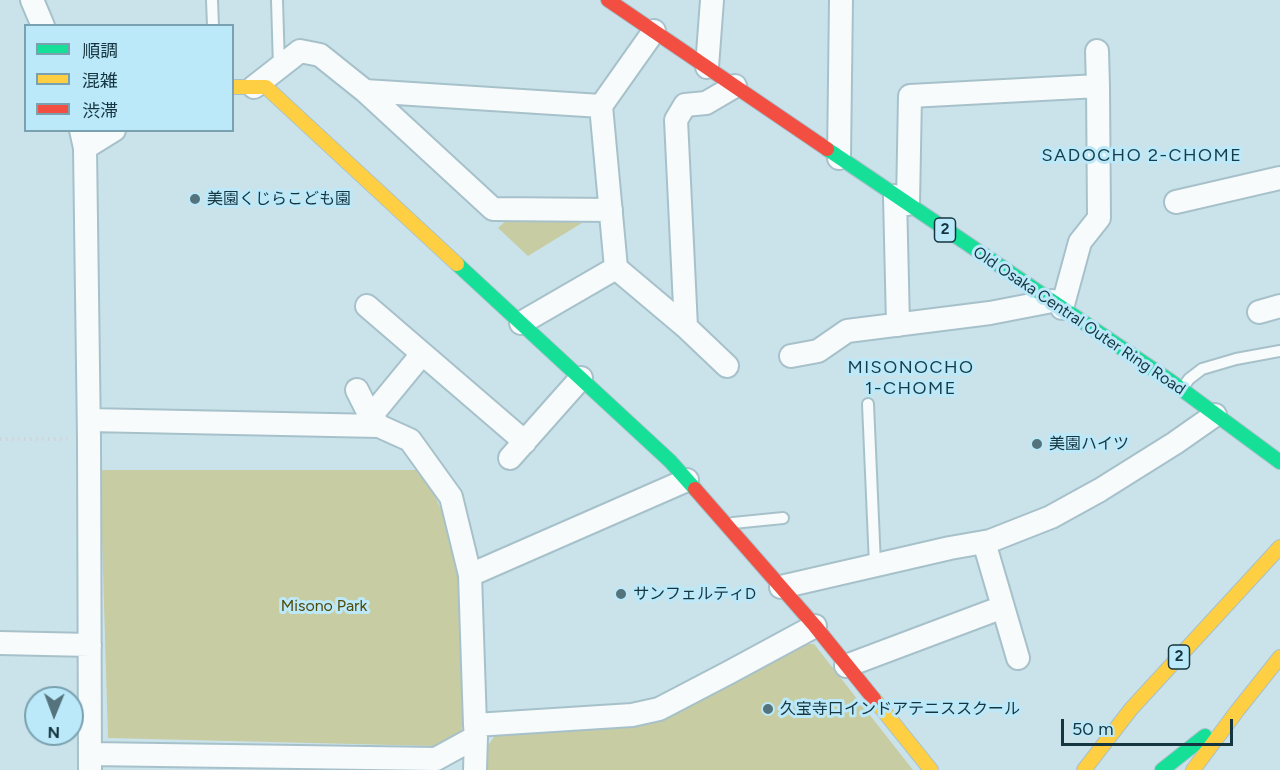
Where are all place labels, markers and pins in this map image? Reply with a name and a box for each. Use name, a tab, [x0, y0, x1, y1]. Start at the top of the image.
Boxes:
place label: 美園くじらこども園	[207, 189, 351, 209]
marker: 美園くじらこども園	[188, 192, 202, 206]
place label: 美園ハイツ	[1049, 434, 1129, 454]
marker: 美園ハイツ	[1030, 437, 1044, 451]
place label: サンフェルティD	[633, 584, 756, 604]
marker: サンフェルティD	[614, 587, 628, 601]
place label: 久宝寺口インドアテニススクール	[780, 699, 1020, 719]
marker: 久宝寺口インドアテニススクール	[761, 702, 775, 716]

